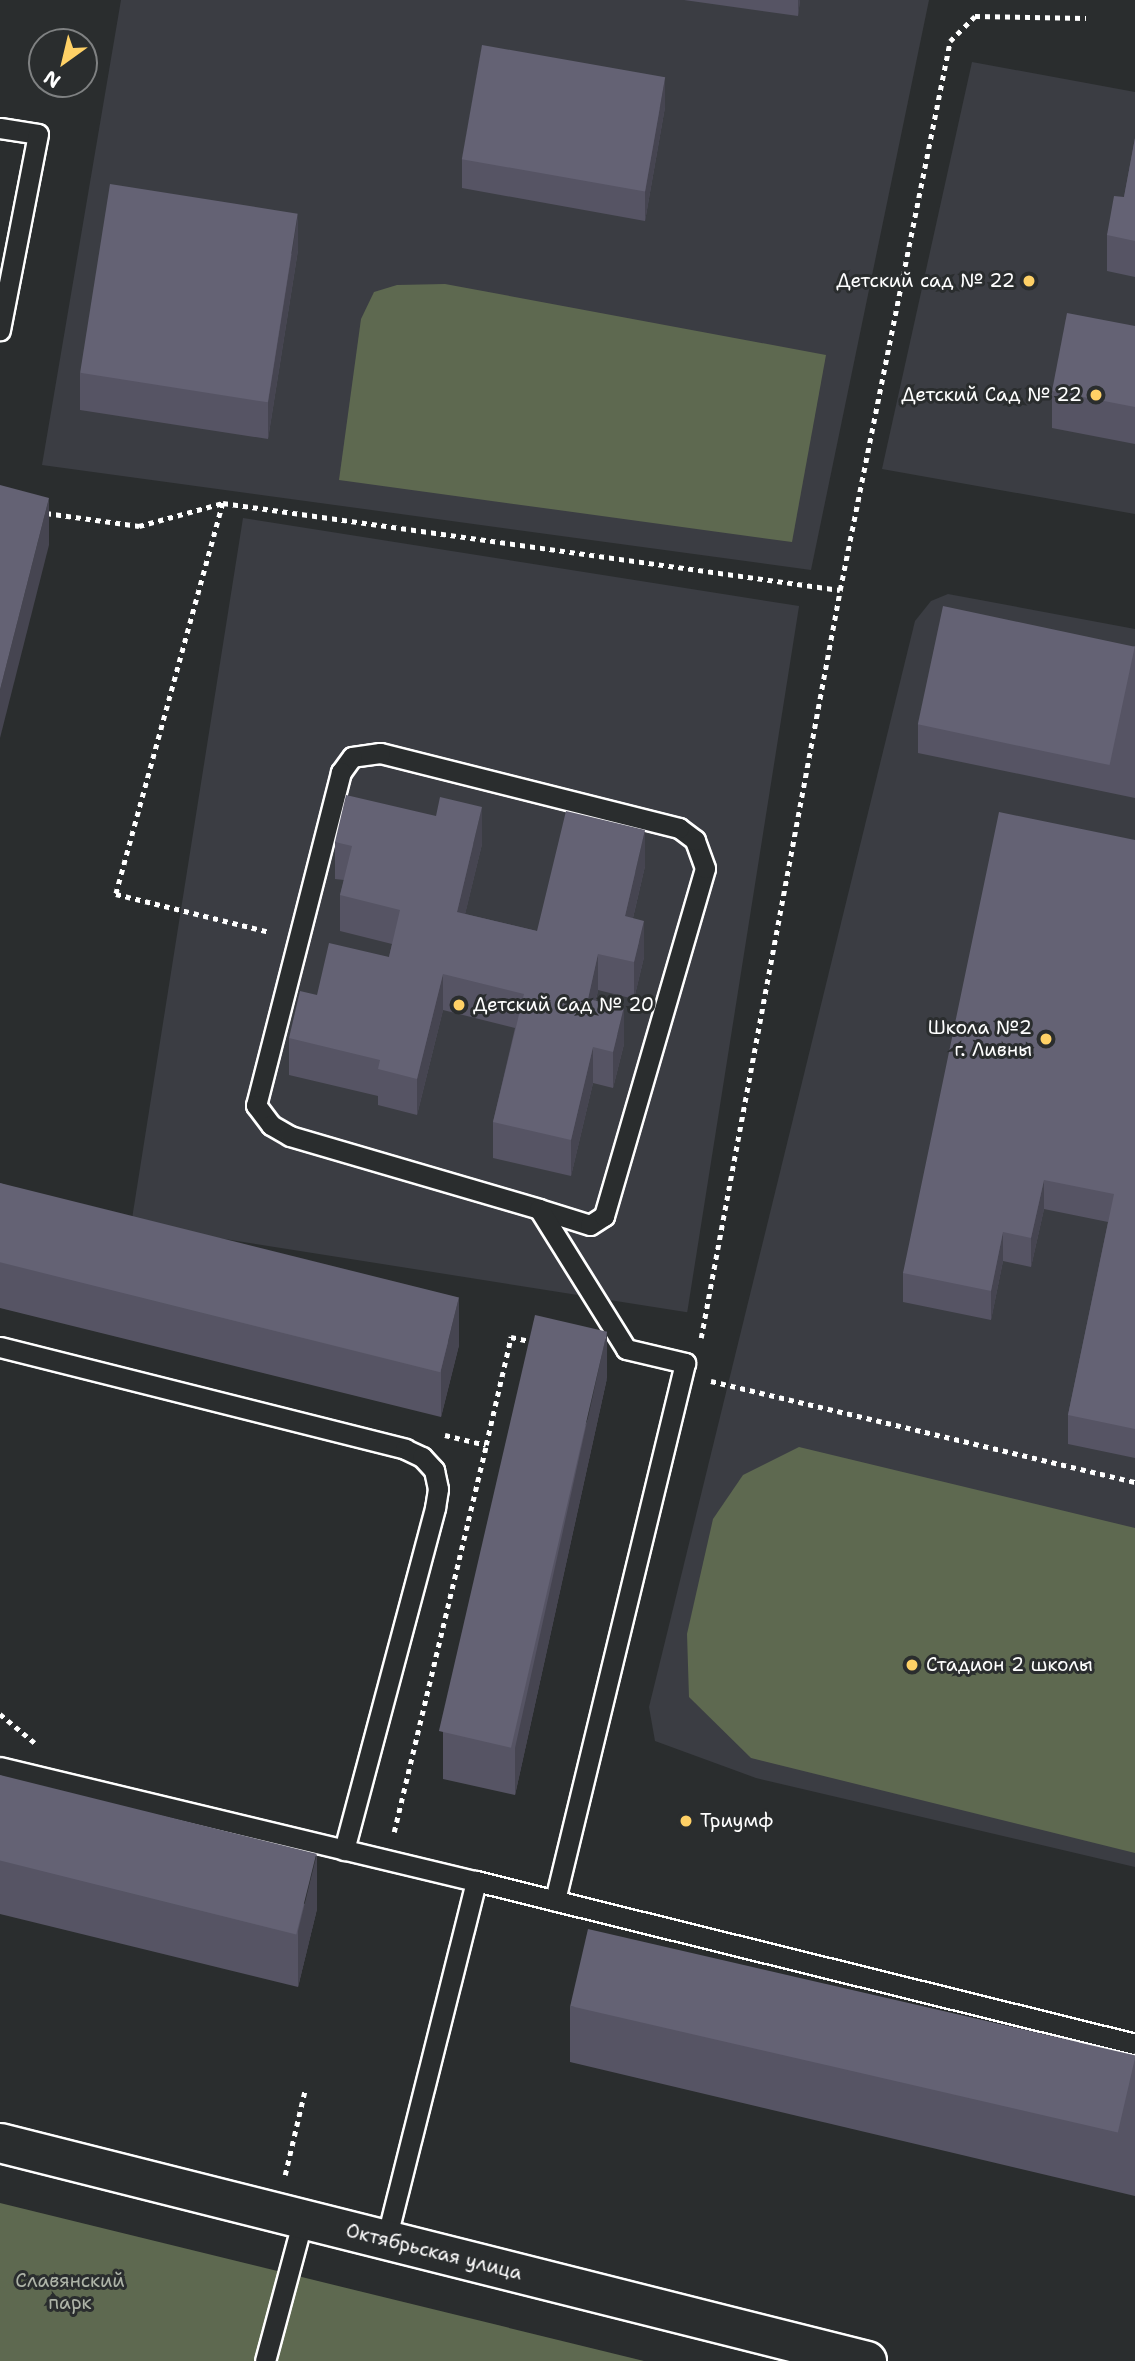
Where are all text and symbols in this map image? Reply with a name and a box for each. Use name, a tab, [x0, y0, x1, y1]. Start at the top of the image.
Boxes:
north arrow	[28, 28, 98, 98]
text: N	[39, 65, 65, 94]
place label: Детский сад № 22	[836, 270, 1015, 292]
marker: Детский сад № 22	[1021, 273, 1037, 289]
place label: Детский Сад № 22	[901, 384, 1082, 406]
marker: Детский Сад № 22	[1088, 387, 1104, 403]
place label: Детский Сад № 20	[473, 994, 654, 1016]
marker: Детский Сад № 20	[451, 997, 467, 1013]
place label: Школа №2 г. Ливны	[928, 1017, 1032, 1061]
marker: Школа №2 г. Ливны	[1038, 1031, 1054, 1047]
place label: Стадион 2 школы	[926, 1654, 1093, 1676]
marker: Стадион 2 школы	[904, 1657, 920, 1673]
place label: Триумф	[700, 1810, 773, 1832]
marker: Триумф	[678, 1813, 694, 1829]
street label: Октябрьская улица	[344, 2219, 524, 2285]
park label: Славянский парк	[15, 2270, 125, 2314]

